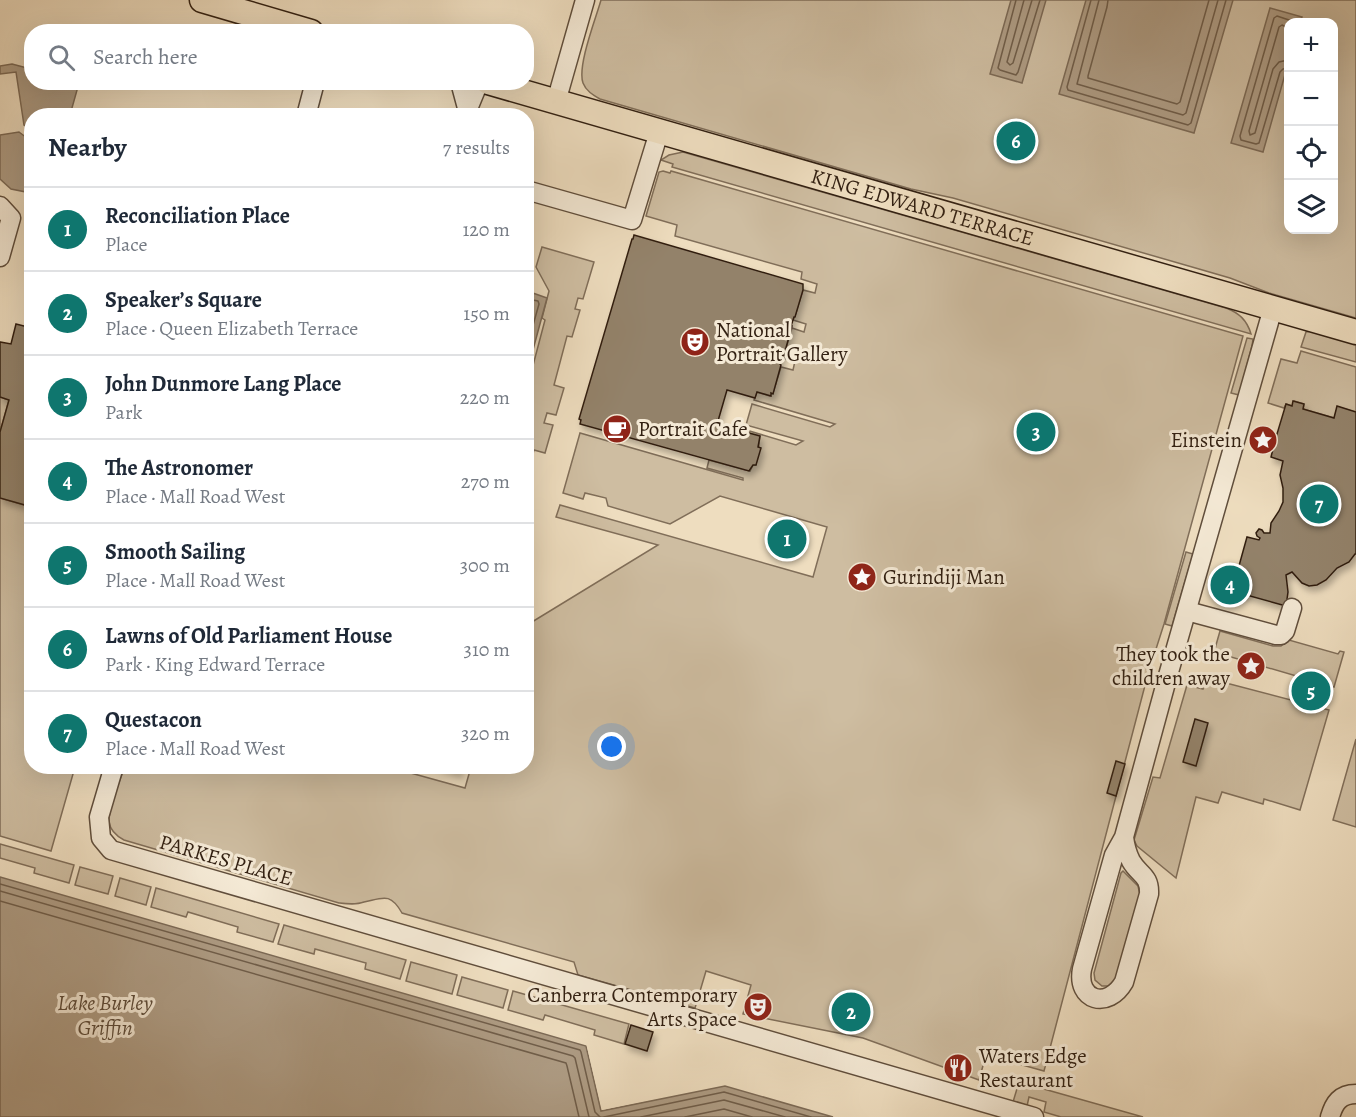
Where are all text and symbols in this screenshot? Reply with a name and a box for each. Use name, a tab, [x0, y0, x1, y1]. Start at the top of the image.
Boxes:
map controls	[1284, 18, 1338, 234]
button: +	[1284, 18, 1338, 72]
search box	[24, 24, 534, 90]
icon: search	[45, 41, 78, 74]
text: Search here	[93, 42, 198, 72]
button: −	[1284, 72, 1338, 126]
pin: 6	[996, 118, 1036, 164]
button: locate	[1284, 126, 1338, 180]
text: Nearby	[48, 130, 127, 165]
text: 7 results	[443, 134, 510, 161]
street label: KING EDWARD TERRACE	[808, 162, 1037, 252]
button: layers	[1284, 180, 1338, 234]
text: Reconciliation Place	[105, 201, 290, 231]
text: 1	[64, 216, 71, 243]
text: 120 m	[462, 216, 510, 243]
text: Place	[105, 231, 147, 258]
text: Speaker’s Square	[105, 285, 262, 315]
text: 2	[63, 300, 72, 327]
text: 150 m	[463, 300, 510, 327]
text: Place · Queen Elizabeth Terrace	[105, 315, 358, 342]
place label: National Portrait Gallery	[716, 316, 848, 368]
theatre icon: National Portrait Gallery	[679, 326, 711, 358]
text: John Dunmore Lang Place	[105, 369, 341, 399]
text: 3	[63, 384, 72, 411]
text: 220 m	[460, 384, 510, 411]
text: Park	[105, 399, 143, 426]
pin: 3	[1016, 410, 1056, 454]
cafe icon: Portrait Cafe	[601, 413, 633, 445]
place label: Portrait Cafe	[638, 415, 748, 443]
place icon: Einstein	[1247, 424, 1279, 456]
place label: Einstein	[1171, 426, 1242, 454]
text: The Astronomer	[105, 453, 253, 483]
text: 4	[63, 468, 72, 495]
text: 270 m	[461, 468, 510, 495]
pin: 7	[1300, 482, 1338, 526]
text: Place · Mall Road West	[105, 483, 285, 510]
pin: 1	[768, 516, 806, 562]
text: Smooth Sailing	[105, 537, 245, 567]
text: 5	[63, 552, 72, 579]
text: 300 m	[460, 552, 510, 579]
place icon: Gurindiji Man	[846, 561, 878, 593]
pin: 4	[1210, 562, 1250, 608]
place label: Gurindiji Man	[883, 563, 1005, 591]
text: Place · Mall Road West	[105, 567, 285, 594]
text: Lawns of Old Parliament House	[105, 621, 392, 651]
text: 6	[63, 636, 72, 663]
text: 310 m	[464, 636, 510, 663]
place label: They took the children away	[1112, 640, 1231, 692]
place icon: They took the children away	[1235, 650, 1267, 682]
text: Park · King Edward Terrace	[105, 651, 325, 678]
pin: 5	[1292, 668, 1330, 714]
text: Questacon	[105, 705, 202, 735]
text: 7	[63, 720, 72, 747]
text: 320 m	[461, 720, 510, 747]
your location	[597, 732, 626, 761]
text: Place · Mall Road West	[105, 735, 285, 762]
street label: PARKES PLACE	[156, 828, 296, 892]
place label: Canberra Contemporary Arts Space	[527, 981, 738, 1033]
water label: Lake Burley Griffin	[57, 988, 153, 1043]
pin: 2	[832, 990, 870, 1034]
theatre icon: Canberra Contemporary Arts Space	[742, 991, 774, 1023]
place label: Waters Edge Restaurant	[978, 1042, 1087, 1094]
restaurant icon: Waters Edge Restaurant	[942, 1052, 974, 1084]

